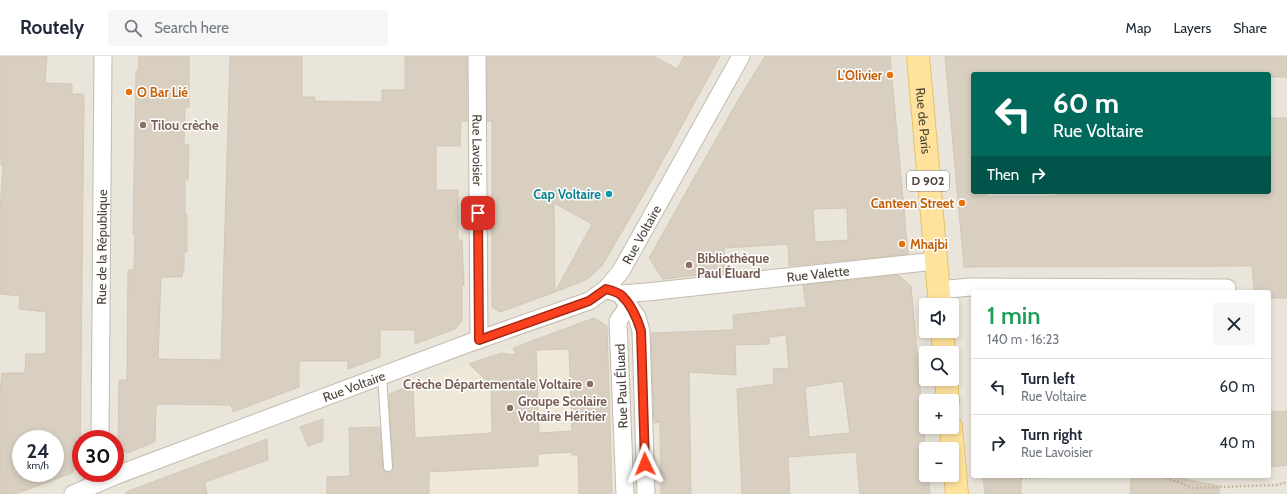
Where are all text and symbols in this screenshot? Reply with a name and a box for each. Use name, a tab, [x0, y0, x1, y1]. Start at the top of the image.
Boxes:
search box	[108, 10, 388, 46]
text: Routely	[20, 16, 84, 39]
icon: search	[122, 17, 144, 39]
text: Search here	[154, 19, 229, 37]
text: Map	[1126, 19, 1151, 37]
text: Layers	[1173, 19, 1211, 37]
text: Share	[1233, 19, 1267, 37]
place label: L'Olivier	[837, 67, 883, 83]
marker: L'Olivier	[885, 70, 895, 80]
place label: O Bar Lié	[137, 84, 188, 100]
text: 60 m	[1053, 86, 1119, 120]
marker: O Bar Lié	[124, 87, 134, 97]
street label: Rue de Paris	[913, 87, 935, 155]
icon: left	[987, 88, 1039, 140]
street label: Rue Lavoisier	[469, 114, 486, 187]
place label: Tilou crèche	[151, 117, 219, 133]
marker: Tilou crèche	[138, 120, 148, 130]
text: Rue Voltaire	[1053, 120, 1144, 142]
icon: right	[1027, 164, 1049, 186]
text: Then	[987, 166, 1019, 184]
road number: D 902	[907, 171, 949, 191]
place label: Cap Voltaire	[533, 186, 601, 202]
street label: Rue de la République	[93, 189, 110, 305]
marker: Cap Voltaire	[604, 189, 614, 199]
place label: Canteen Street	[871, 195, 955, 211]
pin	[461, 196, 495, 230]
marker: Canteen Street	[957, 198, 967, 208]
icon: arrive	[467, 202, 489, 224]
street label: Rue Voltaire	[618, 202, 664, 267]
place label: Mhajbi	[910, 236, 948, 252]
marker: Mhajbi	[897, 239, 907, 249]
place label: Bibliothèque Paul Éluard	[697, 250, 769, 281]
marker: Bibliothèque Paul Éluard	[684, 260, 694, 270]
street label: Rue Valette	[786, 262, 851, 285]
map controls	[919, 298, 959, 482]
button: sound	[919, 298, 959, 338]
text: 1 min	[987, 301, 1041, 330]
button: close	[1213, 303, 1255, 345]
text: 140 m · 16:23	[987, 331, 1059, 347]
street label: Rue Paul Éluard	[611, 343, 630, 429]
button: search	[919, 346, 959, 386]
street label: Rue Voltaire	[321, 367, 388, 405]
text: Turn left	[1021, 370, 1075, 388]
place label: Crèche Départementale Voltaire	[403, 376, 582, 392]
icon: left	[987, 376, 1009, 398]
text: 60 m	[1219, 378, 1255, 396]
marker: Crèche Départementale Voltaire	[585, 379, 595, 389]
text: Rue Voltaire	[1021, 388, 1086, 404]
place label: Groupe Scolaire Voltaire Héritier	[518, 393, 607, 424]
button: +	[919, 394, 959, 434]
marker: Groupe Scolaire Voltaire Héritier	[505, 403, 515, 413]
text: Turn right	[1021, 426, 1082, 444]
speed limit sign: 30	[72, 430, 124, 482]
icon: right	[987, 432, 1009, 454]
text: 40 m	[1219, 434, 1255, 452]
text: 24	[27, 439, 50, 463]
button: −	[919, 442, 959, 482]
position arrow	[624, 443, 666, 485]
text: Rue Lavoisier	[1021, 444, 1093, 460]
text: km/h	[27, 459, 49, 472]

